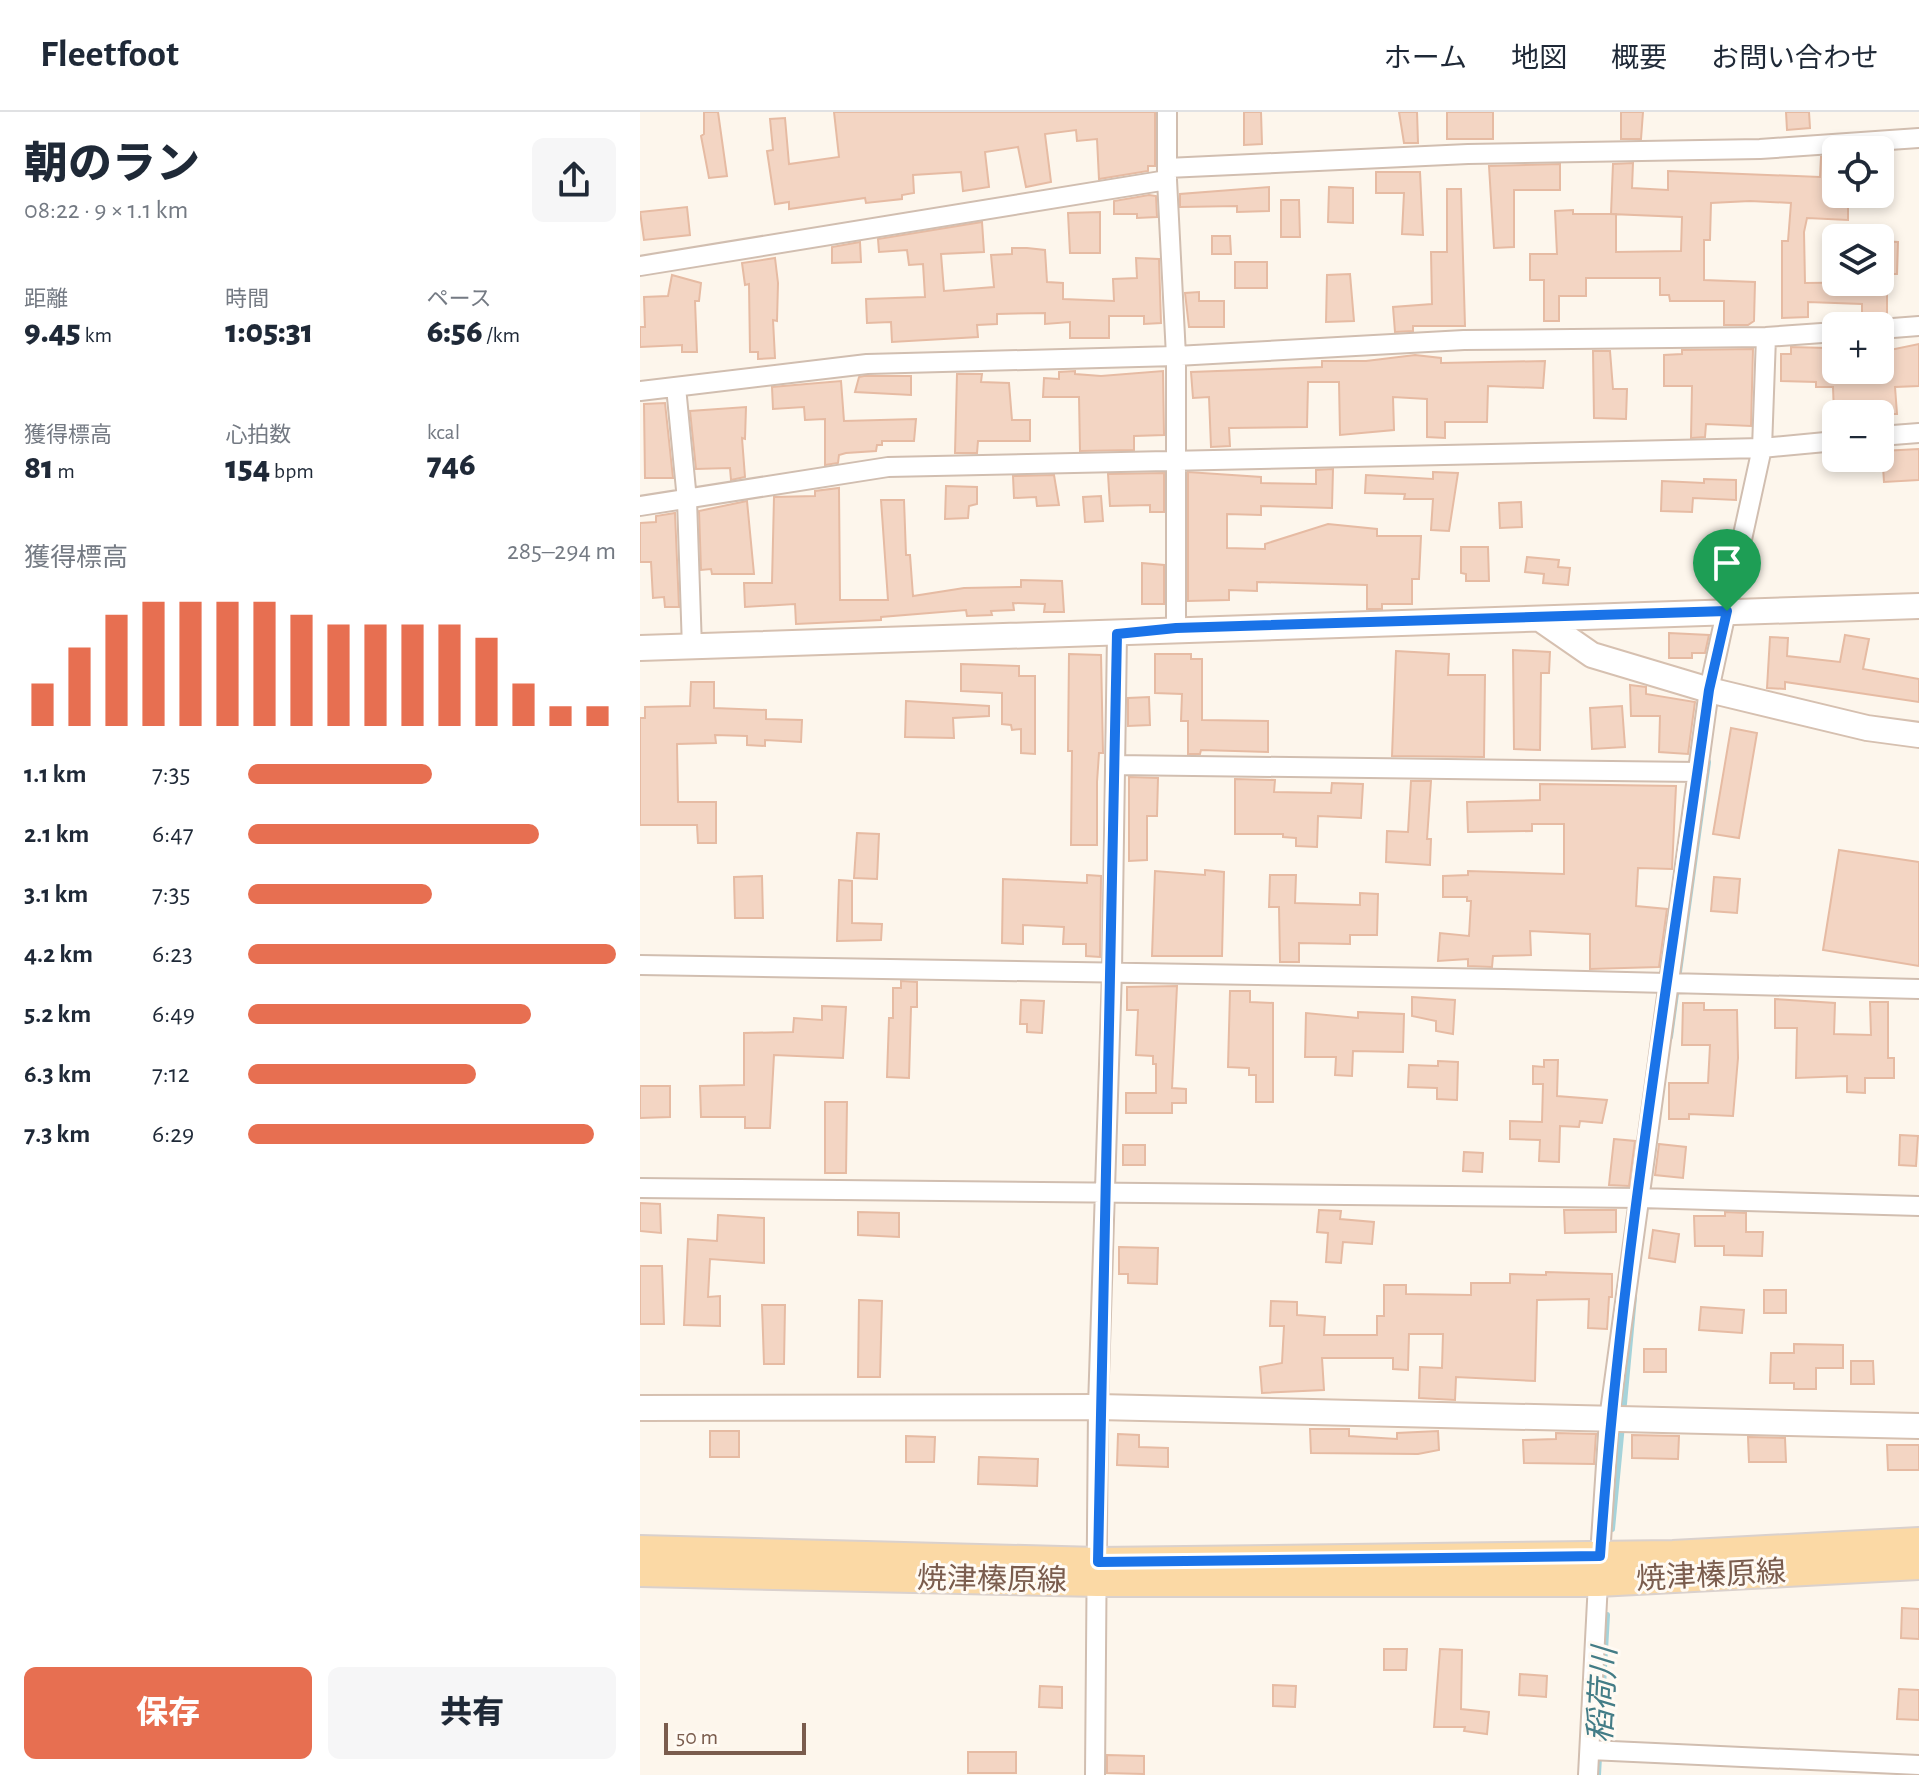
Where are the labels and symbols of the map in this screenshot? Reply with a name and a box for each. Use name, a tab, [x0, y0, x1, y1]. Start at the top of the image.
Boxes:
pin	[1693, 529, 1761, 611]
street label: 焼津榛原線	[1635, 1555, 1787, 1595]
street label: 焼津榛原線	[917, 1562, 1067, 1596]
water label: 稻荷川	[1584, 1643, 1622, 1744]
scale bar	[664, 1719, 806, 1755]

